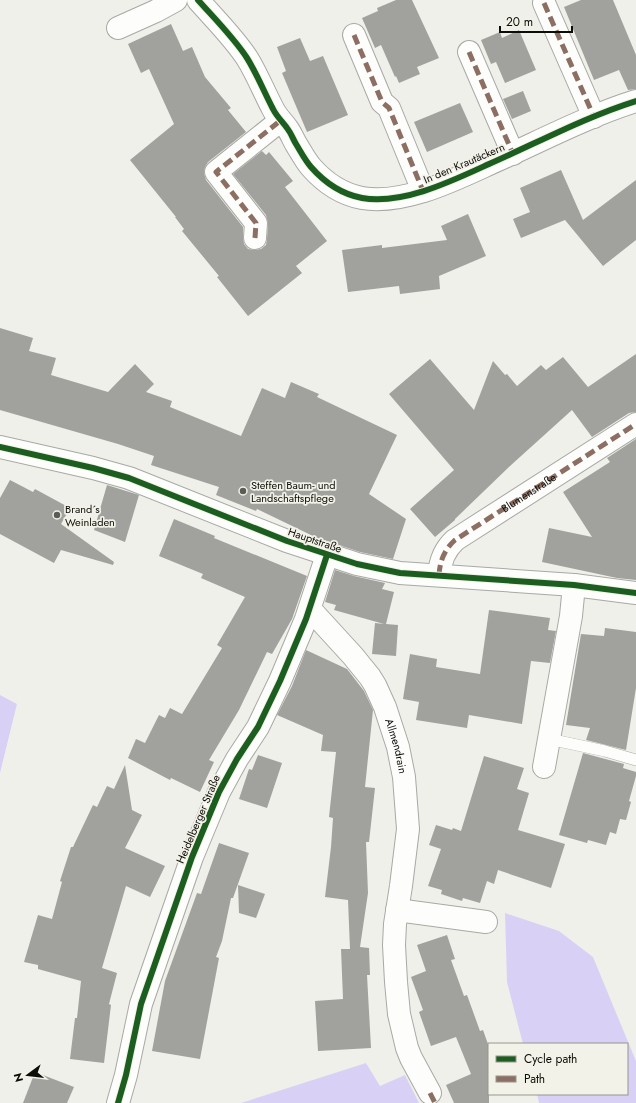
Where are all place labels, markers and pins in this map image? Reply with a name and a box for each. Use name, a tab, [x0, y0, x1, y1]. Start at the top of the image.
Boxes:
place label: Steffen Baum- und Landschaftspflege	[251, 477, 336, 506]
marker: Steffen Baum- und Landschaftspflege	[238, 486, 248, 496]
place label: Brand´s Weinladen	[65, 501, 115, 530]
marker: Brand´s Weinladen	[52, 510, 62, 520]

